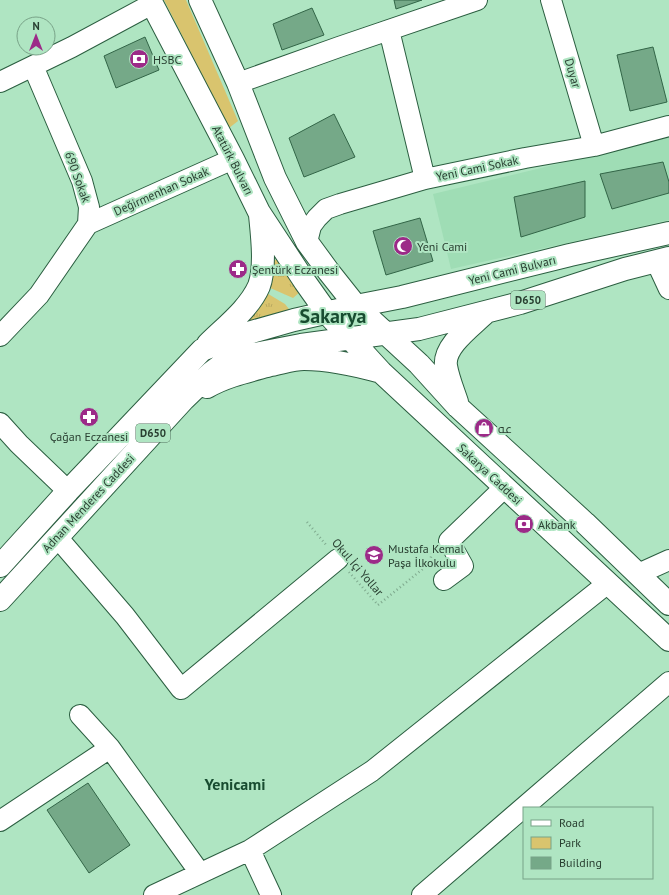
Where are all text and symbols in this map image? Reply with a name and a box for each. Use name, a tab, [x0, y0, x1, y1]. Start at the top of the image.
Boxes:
north arrow	[16, 16, 56, 56]
text: N	[32, 19, 40, 33]
bank icon: HSBC	[128, 48, 150, 70]
place label: HSBC	[153, 52, 181, 67]
street label: Duyar	[562, 57, 584, 89]
street label: Atatürk Bulvarı	[209, 123, 257, 197]
street label: 690 Sokak	[62, 149, 94, 205]
street label: Yeni Cami Sokak	[434, 152, 520, 184]
street label: Değirmenhan Sokak	[111, 163, 211, 219]
mosque icon: Yeni Cami	[392, 235, 414, 257]
place label: Yeni Cami	[417, 239, 467, 254]
street label: Yeni Cami Bulvarı	[467, 252, 557, 288]
pharmacy icon: Şentürk Eczanesi	[227, 258, 249, 280]
place label: Şentürk Eczanesi	[252, 262, 338, 277]
road number: D650	[511, 291, 545, 309]
district label: Sakarya	[300, 303, 366, 329]
pharmacy icon: Çağan Eczanesi	[78, 406, 100, 428]
shop icon: عه	[473, 417, 495, 439]
place label: عه	[498, 421, 512, 436]
road number: D650	[136, 424, 170, 442]
place label: Çağan Eczanesi	[50, 429, 128, 444]
street label: Sakarya Caddesi	[455, 440, 525, 508]
street label: Adnan Menderes Caddesi	[39, 451, 137, 555]
bank icon: Akbank	[513, 513, 535, 535]
place label: Akbank	[538, 517, 576, 532]
street label: Okul İçi Yollar	[329, 535, 387, 599]
place label: Mustafa Kemal Paşa İlkokulu	[388, 541, 465, 570]
school or university icon: Mustafa Kemal Paşa İlkokulu	[363, 544, 385, 566]
district label: Yenicami	[204, 774, 265, 794]
legend	[523, 807, 653, 879]
text: Road	[559, 815, 584, 830]
text: Park	[559, 835, 581, 850]
text: Building	[559, 855, 602, 870]

